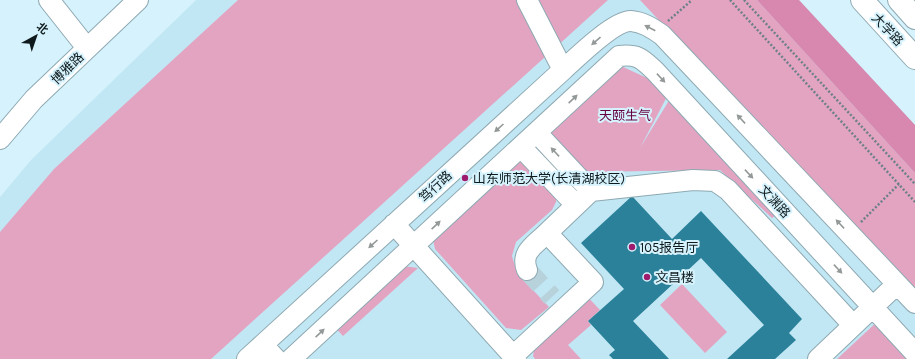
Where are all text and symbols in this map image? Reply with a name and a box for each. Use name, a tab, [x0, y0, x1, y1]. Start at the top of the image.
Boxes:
street label: 大学路	[869, 10, 906, 49]
north arrow	[16, 16, 56, 56]
text: 北	[34, 20, 50, 37]
one-way arrow	[644, 25, 656, 31]
one-way arrow	[591, 36, 601, 45]
street label: 博雅路	[48, 49, 87, 87]
one-way arrow	[657, 73, 666, 83]
one-way arrow	[568, 95, 578, 104]
park label: 天颐生气	[599, 108, 651, 123]
one-way arrow	[736, 114, 746, 124]
one-way arrow	[494, 123, 504, 132]
one-way arrow	[550, 147, 560, 157]
street label: 笃行路	[416, 168, 455, 205]
one-way arrow	[745, 168, 754, 179]
place label: 山东师范大学(长清湖校区)	[473, 171, 625, 186]
marker: 山东师范大学(长清湖校区)	[460, 173, 470, 183]
street label: 文渊路	[756, 182, 793, 221]
one-way arrow	[835, 219, 845, 229]
one-way arrow	[431, 221, 441, 230]
one-way arrow	[368, 239, 377, 248]
place label: 105报告厅	[640, 240, 698, 255]
marker: 105报告厅	[627, 242, 637, 252]
one-way arrow	[833, 264, 842, 274]
place label: 文昌楼	[655, 270, 694, 285]
marker: 文昌楼	[642, 272, 652, 282]
one-way arrow	[315, 328, 325, 337]

